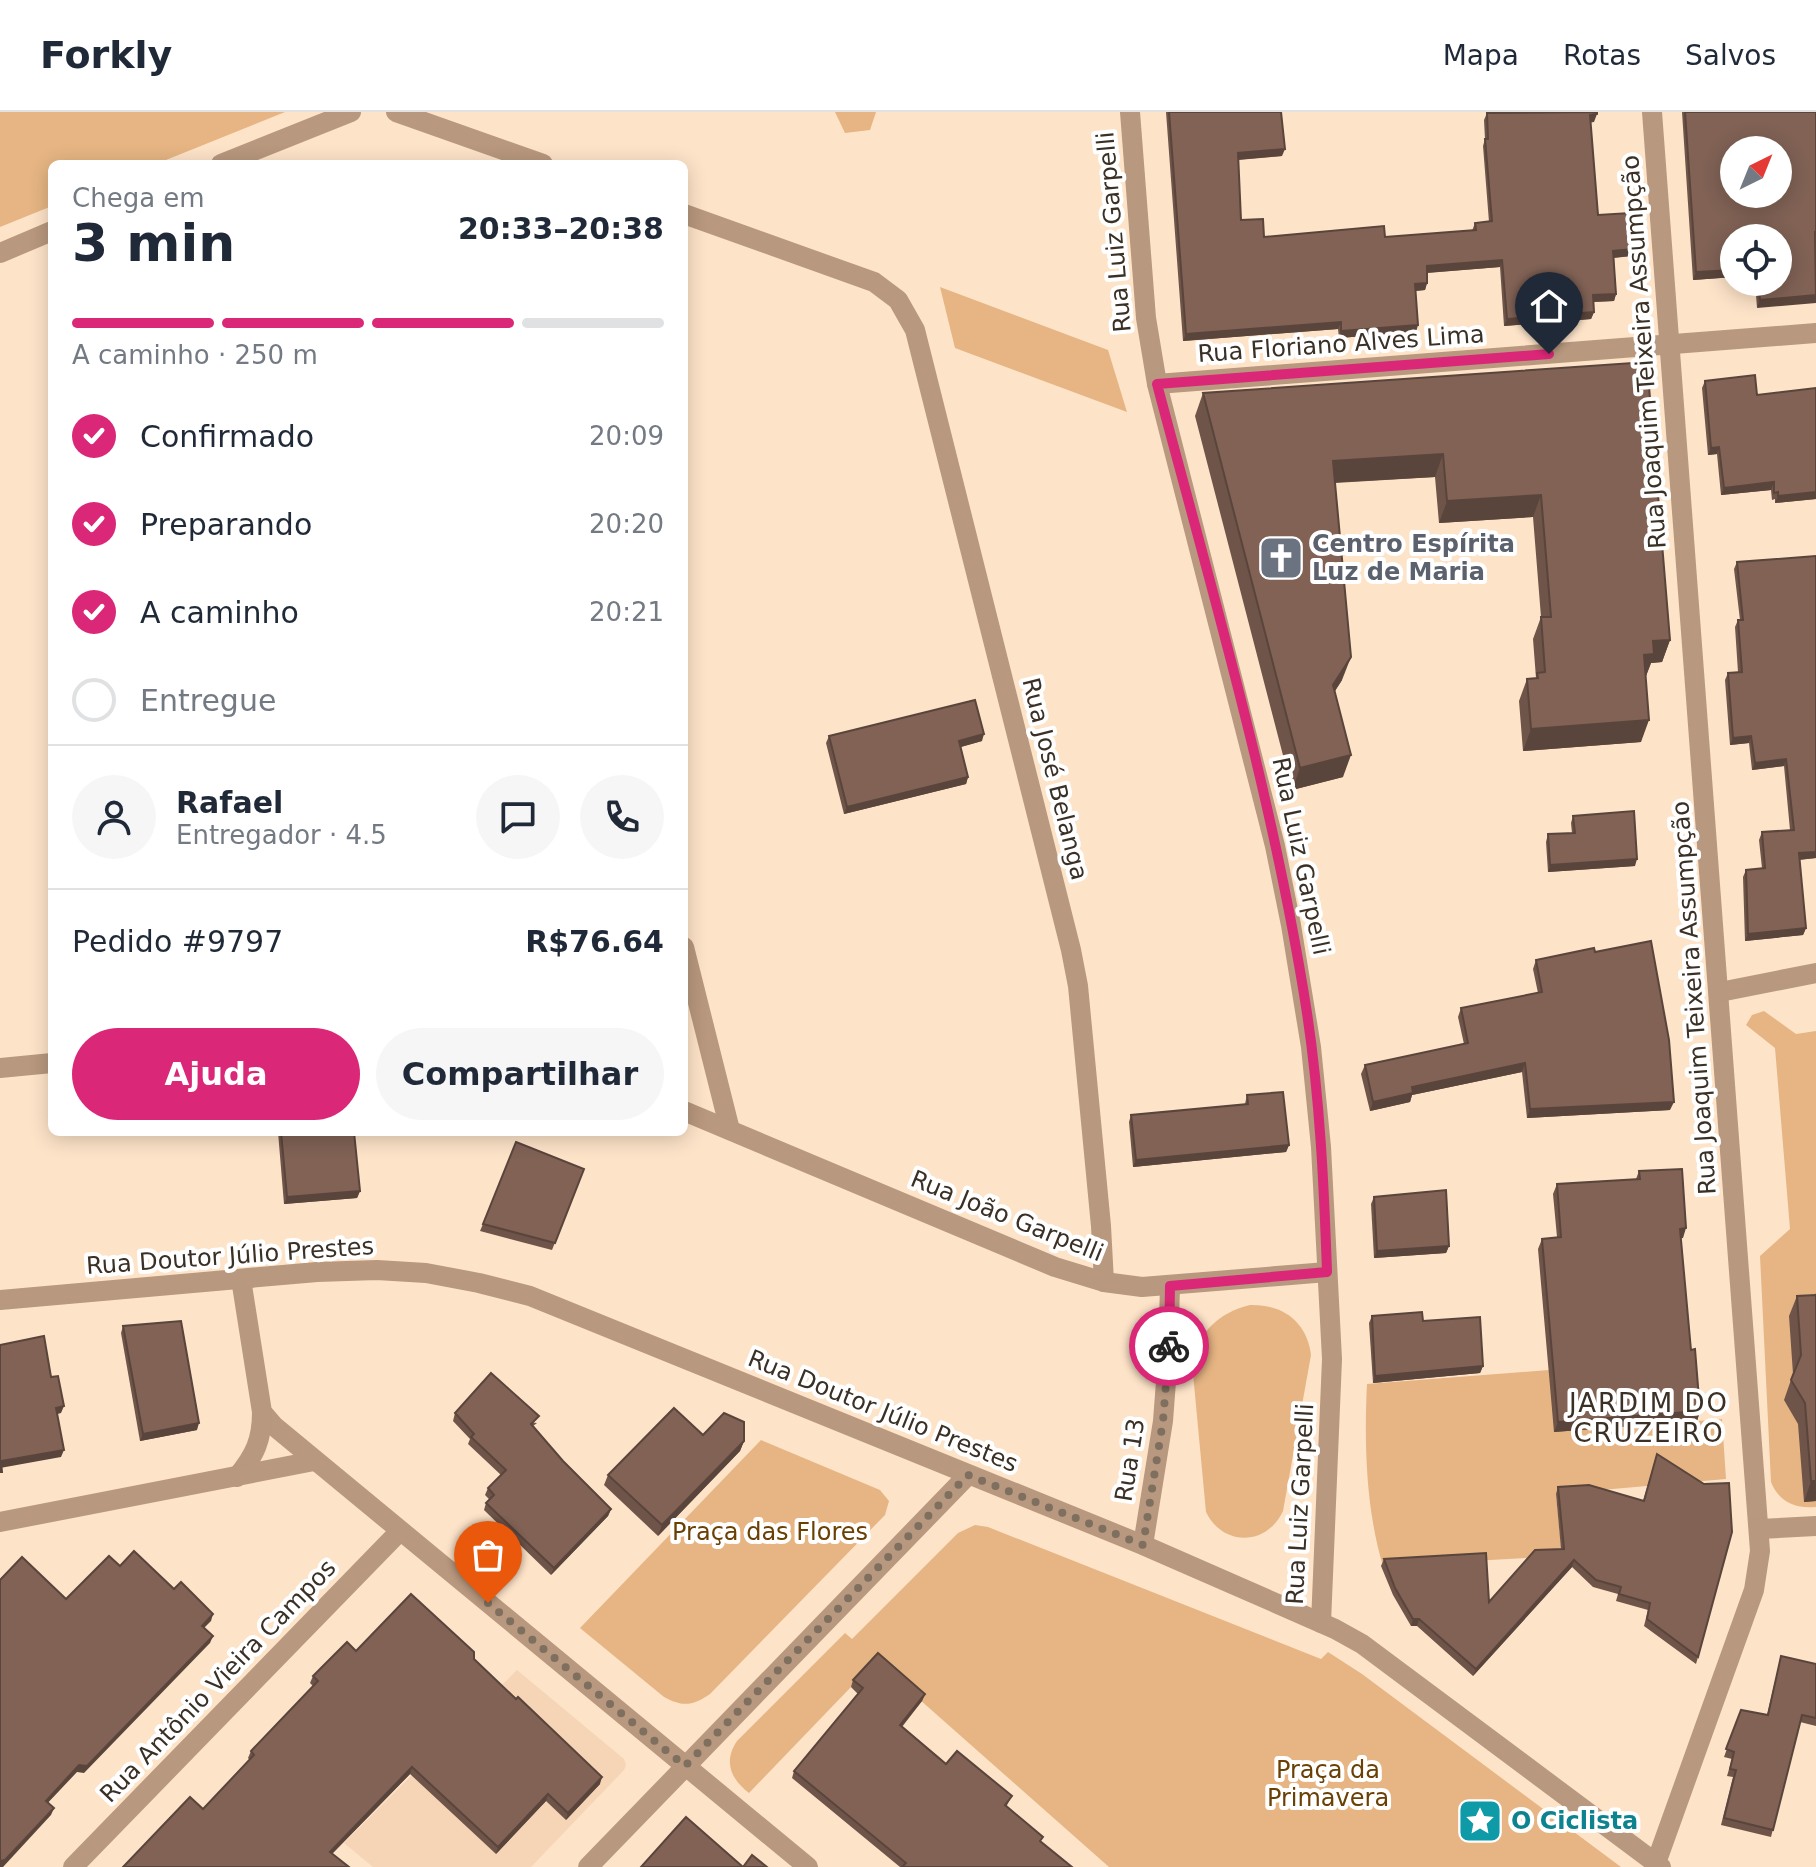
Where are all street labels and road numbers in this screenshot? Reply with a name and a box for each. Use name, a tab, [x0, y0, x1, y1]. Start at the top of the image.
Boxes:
street label: Rua Luiz Garpelli	[1091, 130, 1137, 334]
street label: Rua Joaquim Teixeira Assumpção	[1616, 154, 1672, 550]
street label: Rua Floriano Alves Lima	[1197, 320, 1485, 368]
street label: Rua José Belanga	[1016, 675, 1094, 883]
street label: Rua Luiz Garpelli	[1266, 755, 1336, 957]
street label: Rua Joaquim Teixeira Assumpção	[1666, 800, 1722, 1196]
street label: Rua João Garpelli	[907, 1165, 1107, 1267]
street label: Rua Doutor Júlio Prestes	[85, 1232, 375, 1280]
street label: Rua Doutor Júlio Prestes	[744, 1344, 1022, 1478]
street label: Rua Luiz Garpelli	[1281, 1403, 1319, 1605]
street label: Rua 13	[1110, 1416, 1150, 1504]
street label: Rua Antônio Vieira Campos	[95, 1554, 341, 1808]

